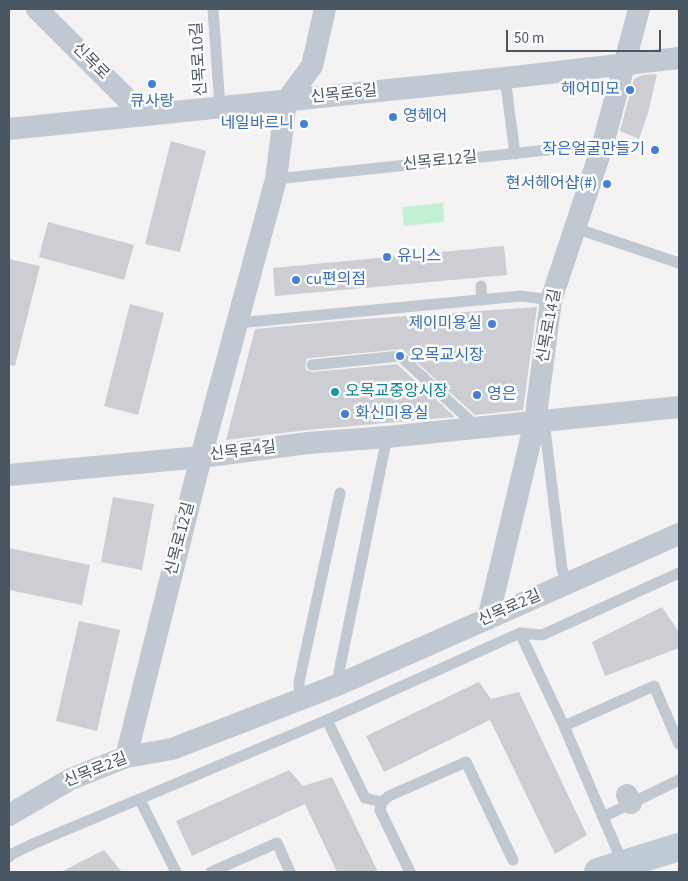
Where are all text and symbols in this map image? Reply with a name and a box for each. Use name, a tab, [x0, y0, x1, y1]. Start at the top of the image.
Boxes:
scale bar	[508, 20, 663, 52]
street label: 신목로10길	[188, 21, 212, 97]
text: 50 m	[514, 28, 544, 49]
street label: 신목로	[68, 40, 112, 84]
marker: 큐사랑	[146, 78, 158, 90]
place label: 헤어미모	[561, 80, 620, 100]
street label: 신목로6길	[310, 82, 378, 108]
marker: 헤어미모	[624, 84, 636, 96]
place label: 큐사랑	[130, 92, 174, 112]
place label: 영헤어	[403, 107, 447, 127]
marker: 영헤어	[387, 111, 399, 123]
place label: 네일바르니	[220, 114, 294, 134]
marker: 네일바르니	[298, 118, 310, 130]
place label: 작은얼굴만들기	[542, 140, 645, 160]
marker: 작은얼굴만들기	[649, 144, 661, 156]
street label: 신목로12길	[402, 149, 478, 175]
place label: 현서헤어샵(#)	[506, 174, 597, 194]
marker: 현서헤어샵(#)	[601, 178, 613, 190]
place label: 유니스	[397, 247, 441, 267]
marker: 유니스	[381, 251, 393, 263]
place label: cu편의점	[306, 270, 366, 290]
marker: cu편의점	[290, 274, 302, 286]
street label: 신목로14길	[534, 288, 566, 364]
place label: 제이미용실	[408, 314, 482, 334]
marker: 제이미용실	[486, 318, 498, 330]
place label: 오목교시장	[410, 346, 484, 366]
marker: 오목교시장	[394, 350, 406, 362]
place label: 오목교중앙시장	[345, 382, 448, 402]
place label: 영은	[487, 385, 516, 405]
marker: 오목교중앙시장	[329, 386, 341, 398]
marker: 영은	[471, 389, 483, 401]
place label: 화신미용실	[355, 404, 429, 424]
marker: 화신미용실	[339, 408, 351, 420]
street label: 신목로4길	[209, 438, 277, 466]
street label: 신목로12길	[163, 500, 199, 578]
street label: 신목로2길	[476, 587, 544, 631]
street label: 신목로2길	[61, 750, 131, 792]

